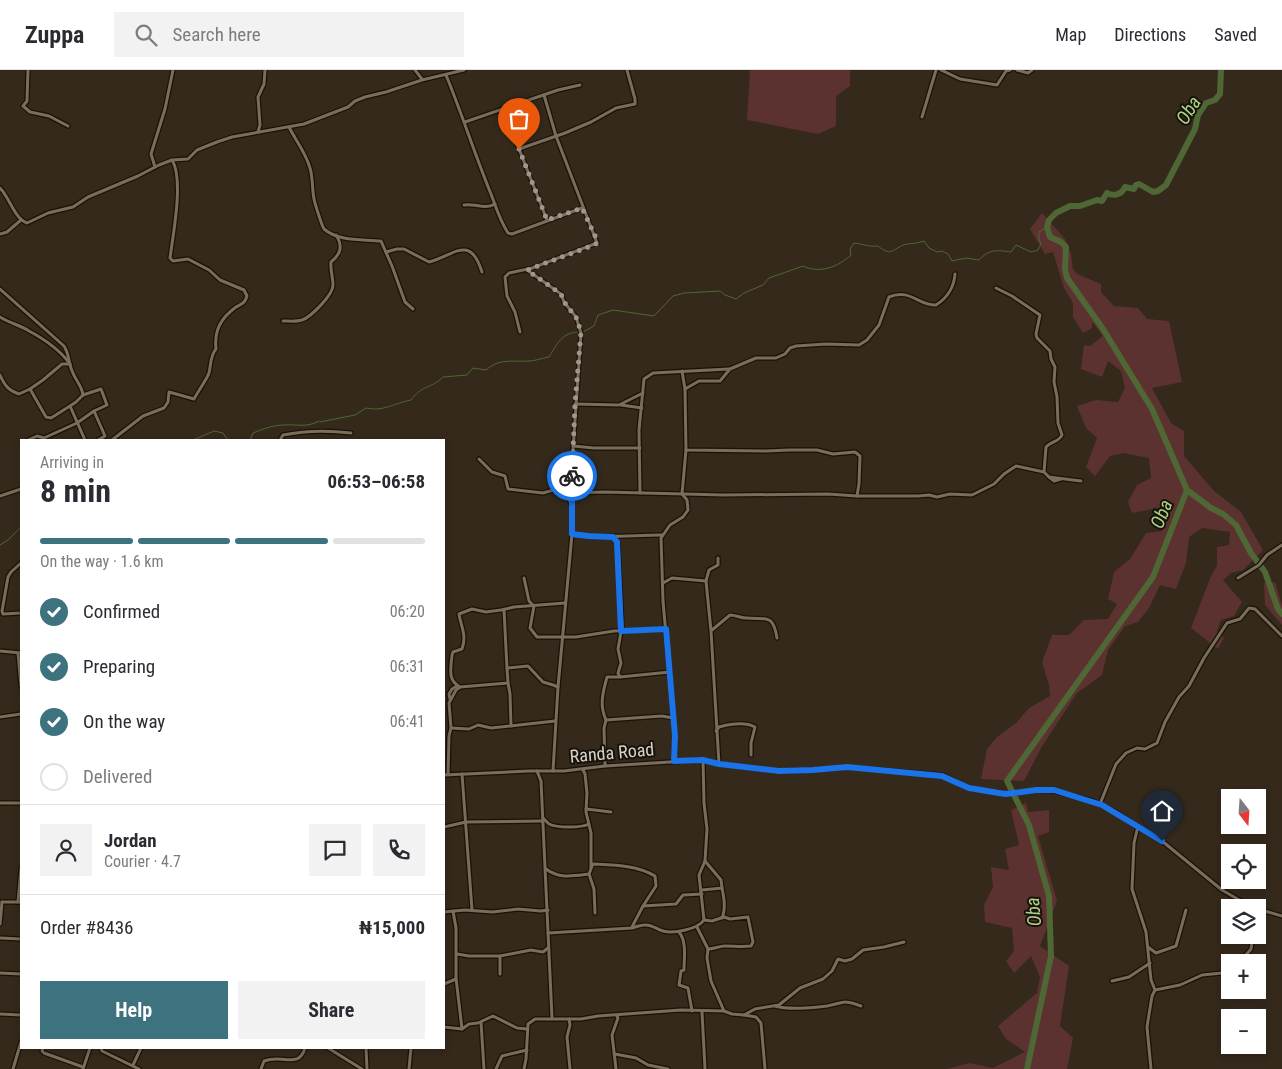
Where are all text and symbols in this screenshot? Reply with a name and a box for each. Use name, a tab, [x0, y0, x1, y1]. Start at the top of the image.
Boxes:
search box	[114, 12, 464, 57]
text: Zuppa	[25, 21, 84, 49]
icon: search	[132, 21, 160, 49]
text: Search here	[172, 23, 261, 46]
text: Map	[1055, 24, 1086, 45]
text: Directions	[1114, 24, 1186, 45]
text: Saved	[1214, 24, 1257, 45]
water label: Oba	[1171, 92, 1206, 129]
pin	[498, 98, 540, 149]
icon: bag	[505, 105, 533, 133]
courier	[547, 451, 597, 501]
text: Arriving in	[40, 453, 104, 472]
icon: bike	[558, 462, 586, 490]
text: 06:53–06:58	[327, 470, 425, 493]
text: 8 min	[40, 472, 111, 510]
water label: Oba	[1145, 496, 1178, 532]
text: On the way · 1.6 km	[40, 552, 163, 571]
icon: check	[40, 598, 68, 626]
text: Confirmed	[83, 600, 160, 623]
text: 06:20	[390, 602, 425, 621]
icon: check	[40, 653, 68, 681]
text: Preparing	[83, 655, 155, 678]
text: 06:31	[390, 657, 425, 676]
icon: check	[40, 708, 68, 736]
text: On the way	[83, 710, 165, 733]
text: 06:41	[390, 712, 425, 731]
street label: Randa Road	[569, 738, 655, 767]
text: Delivered	[83, 765, 152, 788]
north arrow	[1221, 789, 1266, 834]
map controls	[1221, 789, 1266, 1054]
pin	[1141, 790, 1183, 841]
icon: home	[1148, 797, 1176, 825]
button: person	[40, 824, 92, 876]
button: chat	[309, 824, 361, 876]
button: phone	[373, 824, 425, 876]
text: Jordan	[104, 829, 157, 852]
button: locate	[1221, 844, 1266, 889]
text: Courier · 4.7	[104, 852, 181, 871]
water label: Oba	[1021, 897, 1046, 927]
button: layers	[1221, 899, 1266, 944]
text: Order #8436	[40, 916, 133, 939]
text: ₦15,000	[359, 916, 425, 939]
button: +	[1221, 954, 1266, 999]
button: Help	[40, 981, 228, 1039]
button: Share	[238, 981, 425, 1039]
button: −	[1221, 1009, 1266, 1054]

